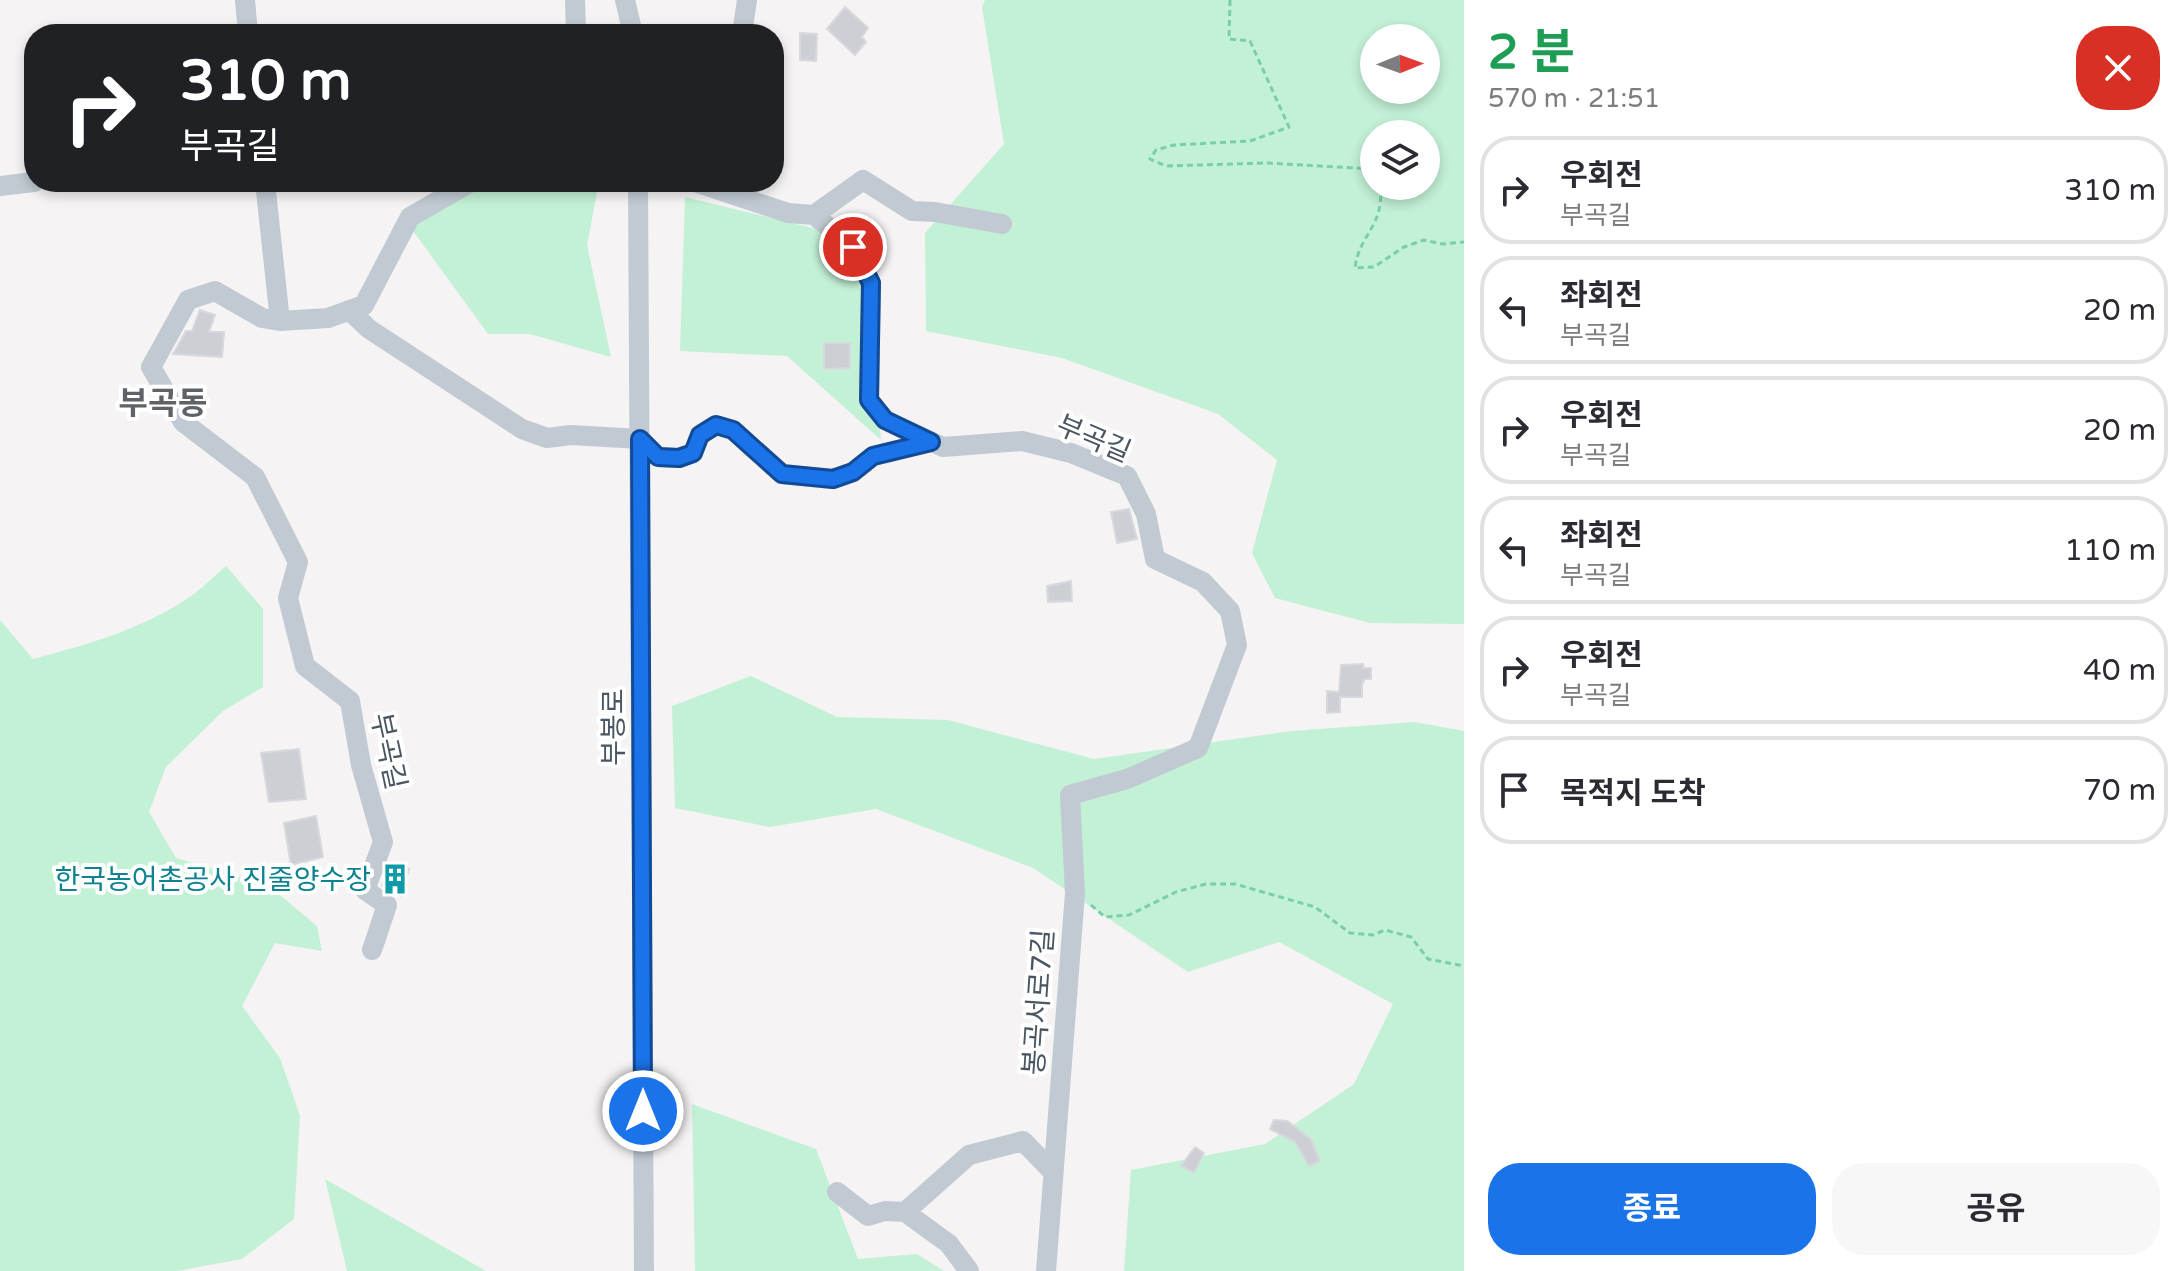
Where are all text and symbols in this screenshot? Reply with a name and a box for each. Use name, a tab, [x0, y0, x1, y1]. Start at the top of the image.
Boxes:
north arrow	[1360, 24, 1440, 104]
map controls	[1360, 24, 1440, 200]
text: 2 분	[1488, 24, 1575, 82]
button: close	[2076, 26, 2160, 110]
text: 310 m	[180, 48, 351, 115]
icon: right	[48, 56, 152, 160]
text: 570 m · 21:51	[1488, 83, 1660, 114]
button: layers	[1360, 120, 1440, 200]
text: 부곡길	[180, 125, 279, 168]
text: 우회전	[1560, 157, 1643, 194]
icon: right	[1492, 168, 1536, 212]
text: 310 m	[2064, 172, 2156, 209]
text: 부곡길	[1560, 200, 1632, 231]
pin	[819, 213, 887, 281]
icon: arrive	[831, 225, 875, 269]
text: 좌회전	[1560, 277, 1643, 314]
icon: left	[1492, 288, 1536, 332]
text: 20 m	[2083, 292, 2156, 329]
text: 부곡길	[1560, 320, 1632, 351]
district label: 부곡동	[119, 385, 207, 423]
text: 우회전	[1560, 397, 1643, 434]
street label: 부곡길	[1051, 408, 1136, 470]
icon: right	[1492, 408, 1536, 452]
text: 20 m	[2083, 412, 2156, 449]
text: 부곡길	[1560, 440, 1632, 471]
text: 좌회전	[1560, 517, 1643, 554]
icon: left	[1492, 528, 1536, 572]
text: 110 m	[2064, 532, 2156, 569]
text: 부곡길	[1560, 560, 1632, 591]
text: 우회전	[1560, 637, 1643, 674]
icon: right	[1492, 648, 1536, 692]
text: 40 m	[2083, 652, 2156, 689]
text: 부곡길	[1560, 680, 1632, 711]
street label: 부봉로	[597, 688, 631, 766]
street label: 부곡길	[363, 710, 413, 793]
icon: arrive	[1492, 768, 1536, 812]
text: 70 m	[2083, 772, 2156, 809]
text: 목적지 도착	[1560, 775, 1706, 812]
building icon: 한국농어촌공사 진줄양수장	[378, 862, 412, 896]
place label: 한국농어촌공사 진줄양수장	[55, 863, 371, 897]
street label: 봉곡서로7길	[1017, 928, 1061, 1076]
position arrow	[601, 1069, 685, 1153]
button: 종료	[1488, 1163, 1816, 1255]
button: 공유	[1832, 1163, 2160, 1255]

